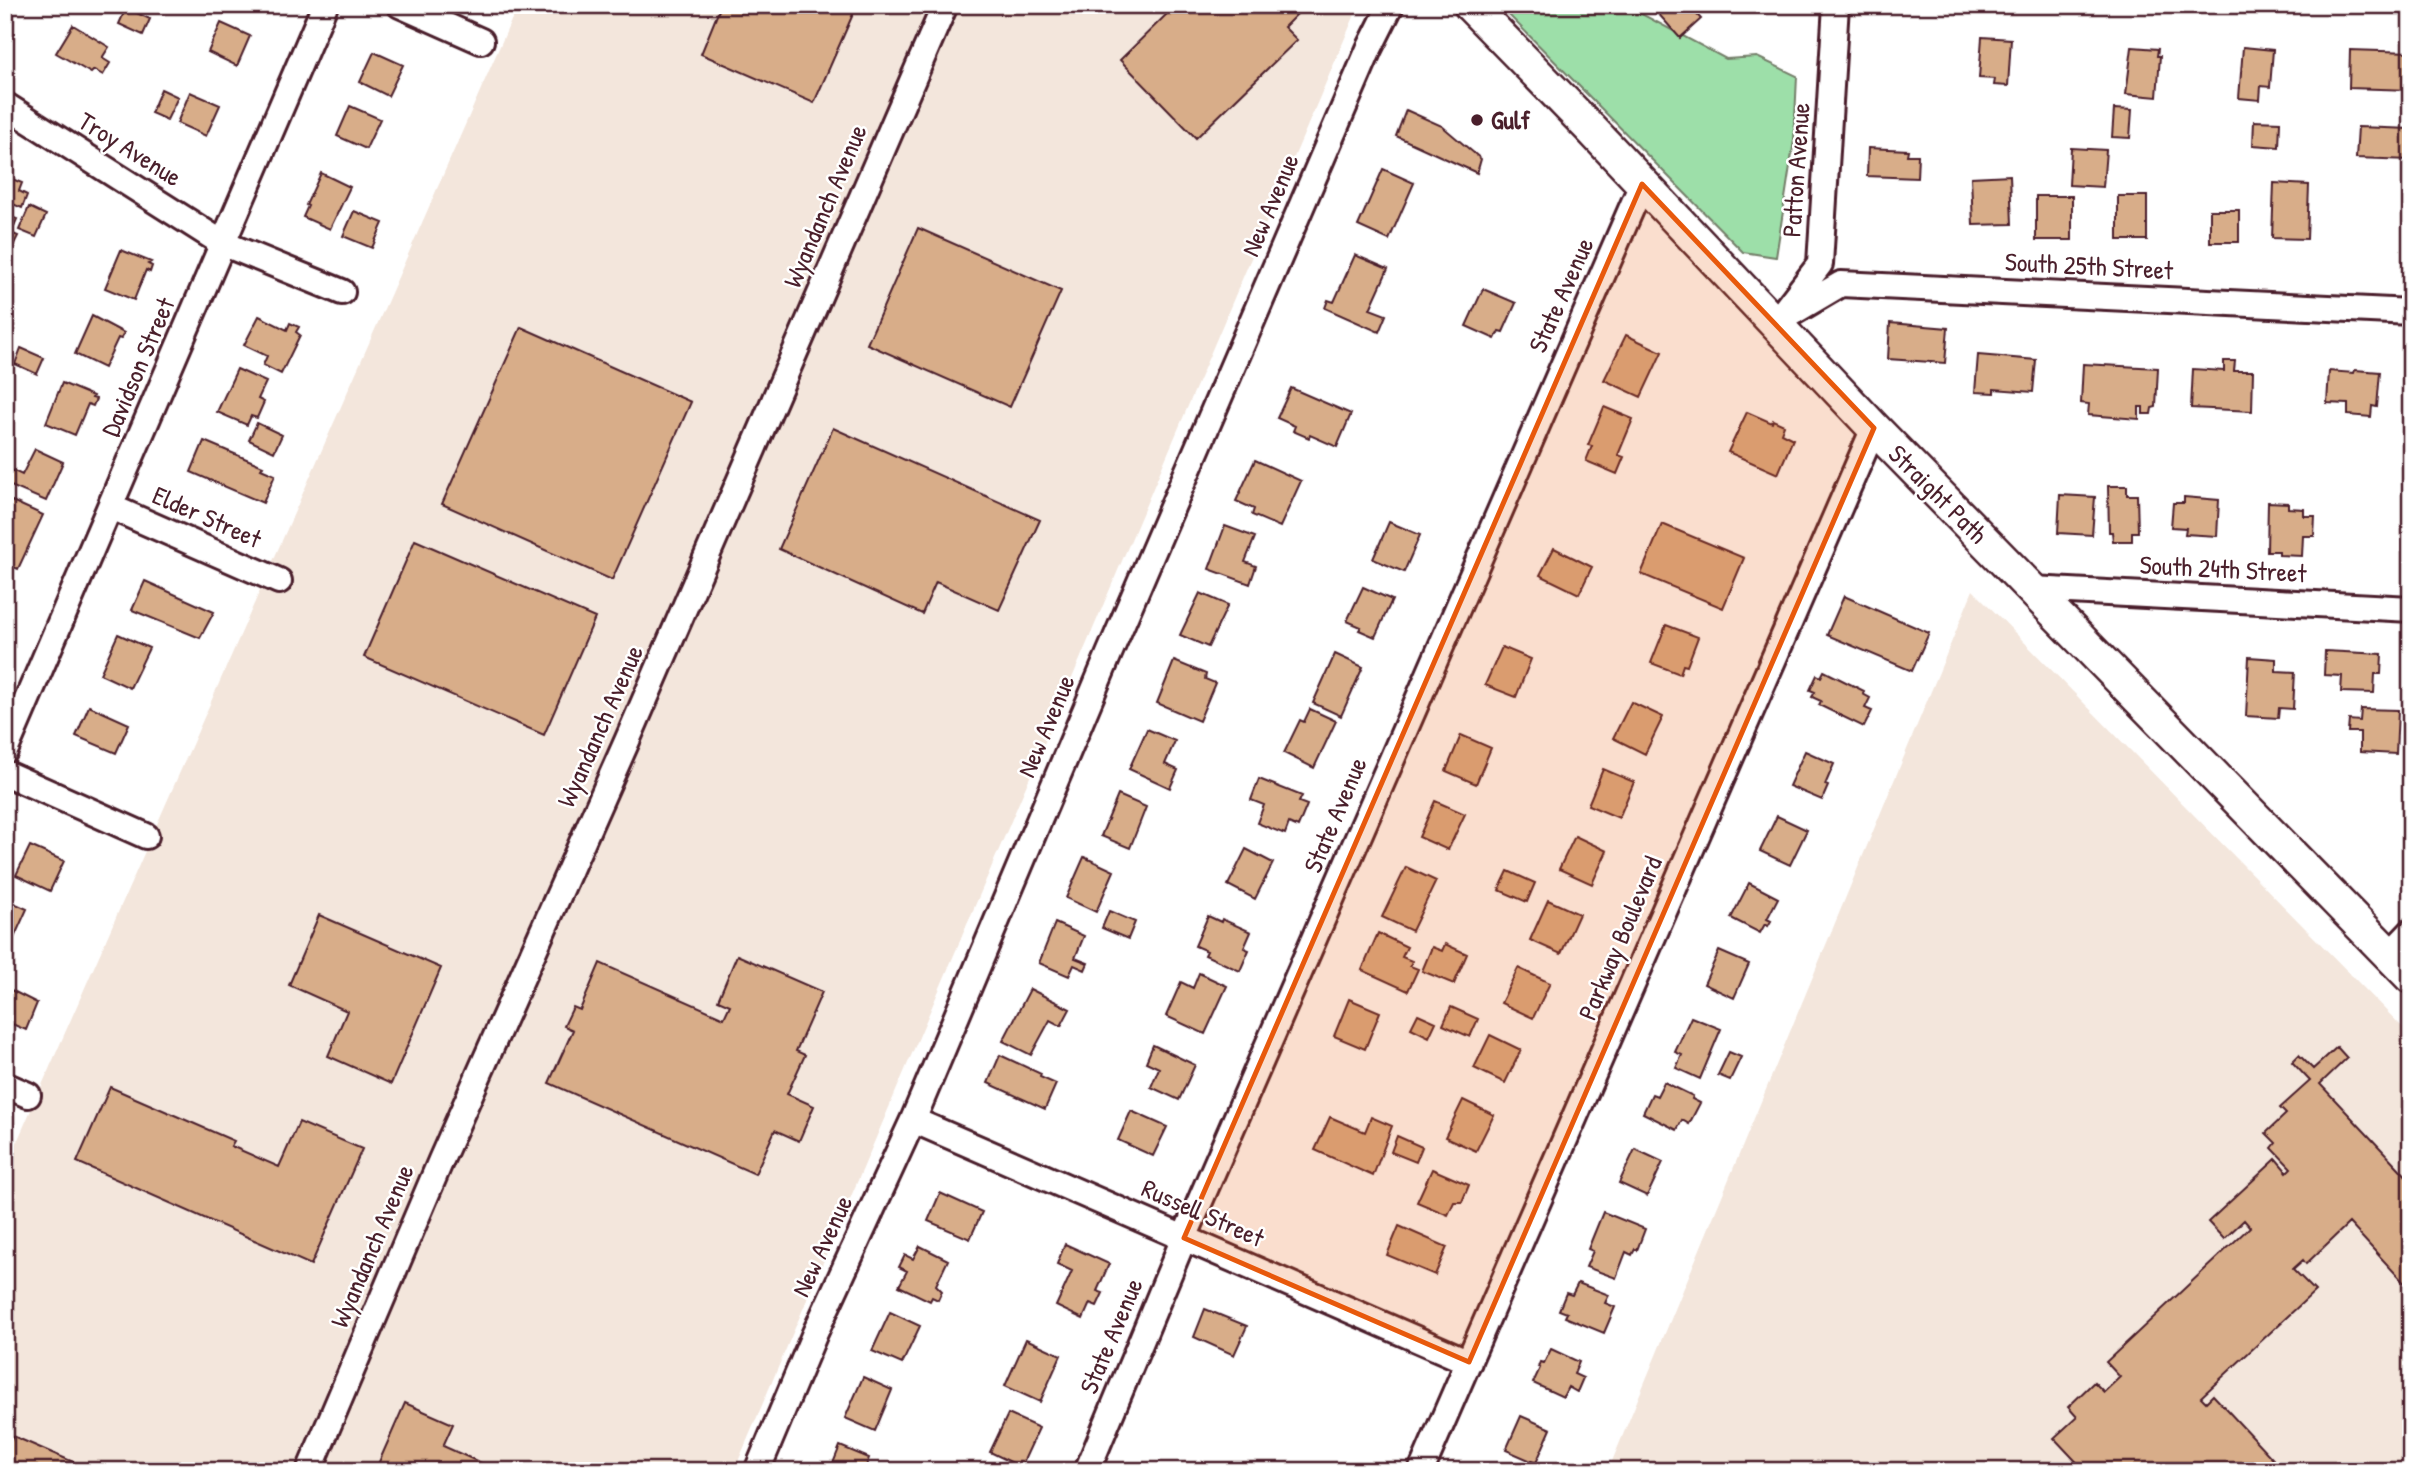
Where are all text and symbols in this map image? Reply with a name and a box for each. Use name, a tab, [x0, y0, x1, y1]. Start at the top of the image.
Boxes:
place label: Gulf	[1491, 102, 1531, 137]
street label: Patton Avenue	[1773, 102, 1818, 238]
street label: Troy Avenue	[72, 103, 189, 194]
marker: Gulf	[1469, 112, 1485, 128]
street label: Wyandanch Avenue	[774, 119, 875, 293]
street label: New Avenue	[1232, 148, 1307, 261]
street label: State Avenue	[1520, 232, 1601, 358]
street label: South 25th Street	[2004, 244, 2175, 287]
street label: Davidson Street	[93, 291, 183, 442]
street label: Straight Path	[1881, 436, 1996, 551]
street label: Elder Street	[147, 477, 268, 556]
street label: South 24th Street	[2139, 547, 2308, 590]
street label: Wyandanch Avenue	[548, 639, 651, 812]
street label: New Avenue	[1008, 669, 1083, 782]
street label: State Avenue	[1295, 752, 1375, 878]
street label: Parkway Boulevard	[1569, 851, 1670, 1025]
street label: Wyandanch Avenue	[321, 1159, 422, 1333]
street label: Russell Street	[1137, 1170, 1271, 1255]
street label: New Avenue	[783, 1189, 860, 1302]
street label: State Avenue	[1071, 1273, 1151, 1399]

